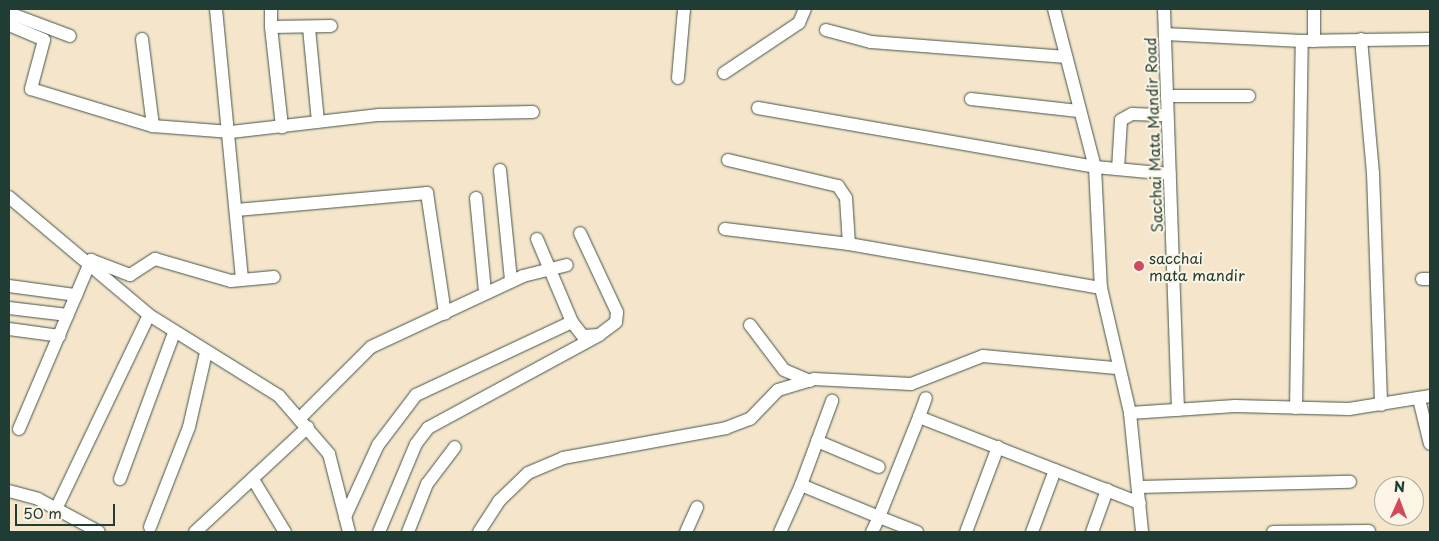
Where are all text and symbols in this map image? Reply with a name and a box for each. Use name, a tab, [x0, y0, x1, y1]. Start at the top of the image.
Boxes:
street label: Sacchai Mata Mandir Road	[1141, 36, 1165, 234]
place label: sacchai mata mandir	[1149, 248, 1244, 283]
marker: sacchai mata mandir	[1133, 260, 1145, 272]
north arrow	[1374, 476, 1424, 526]
text: N	[1394, 476, 1405, 497]
scale bar	[18, 494, 118, 526]
text: 50 m	[23, 501, 62, 524]

